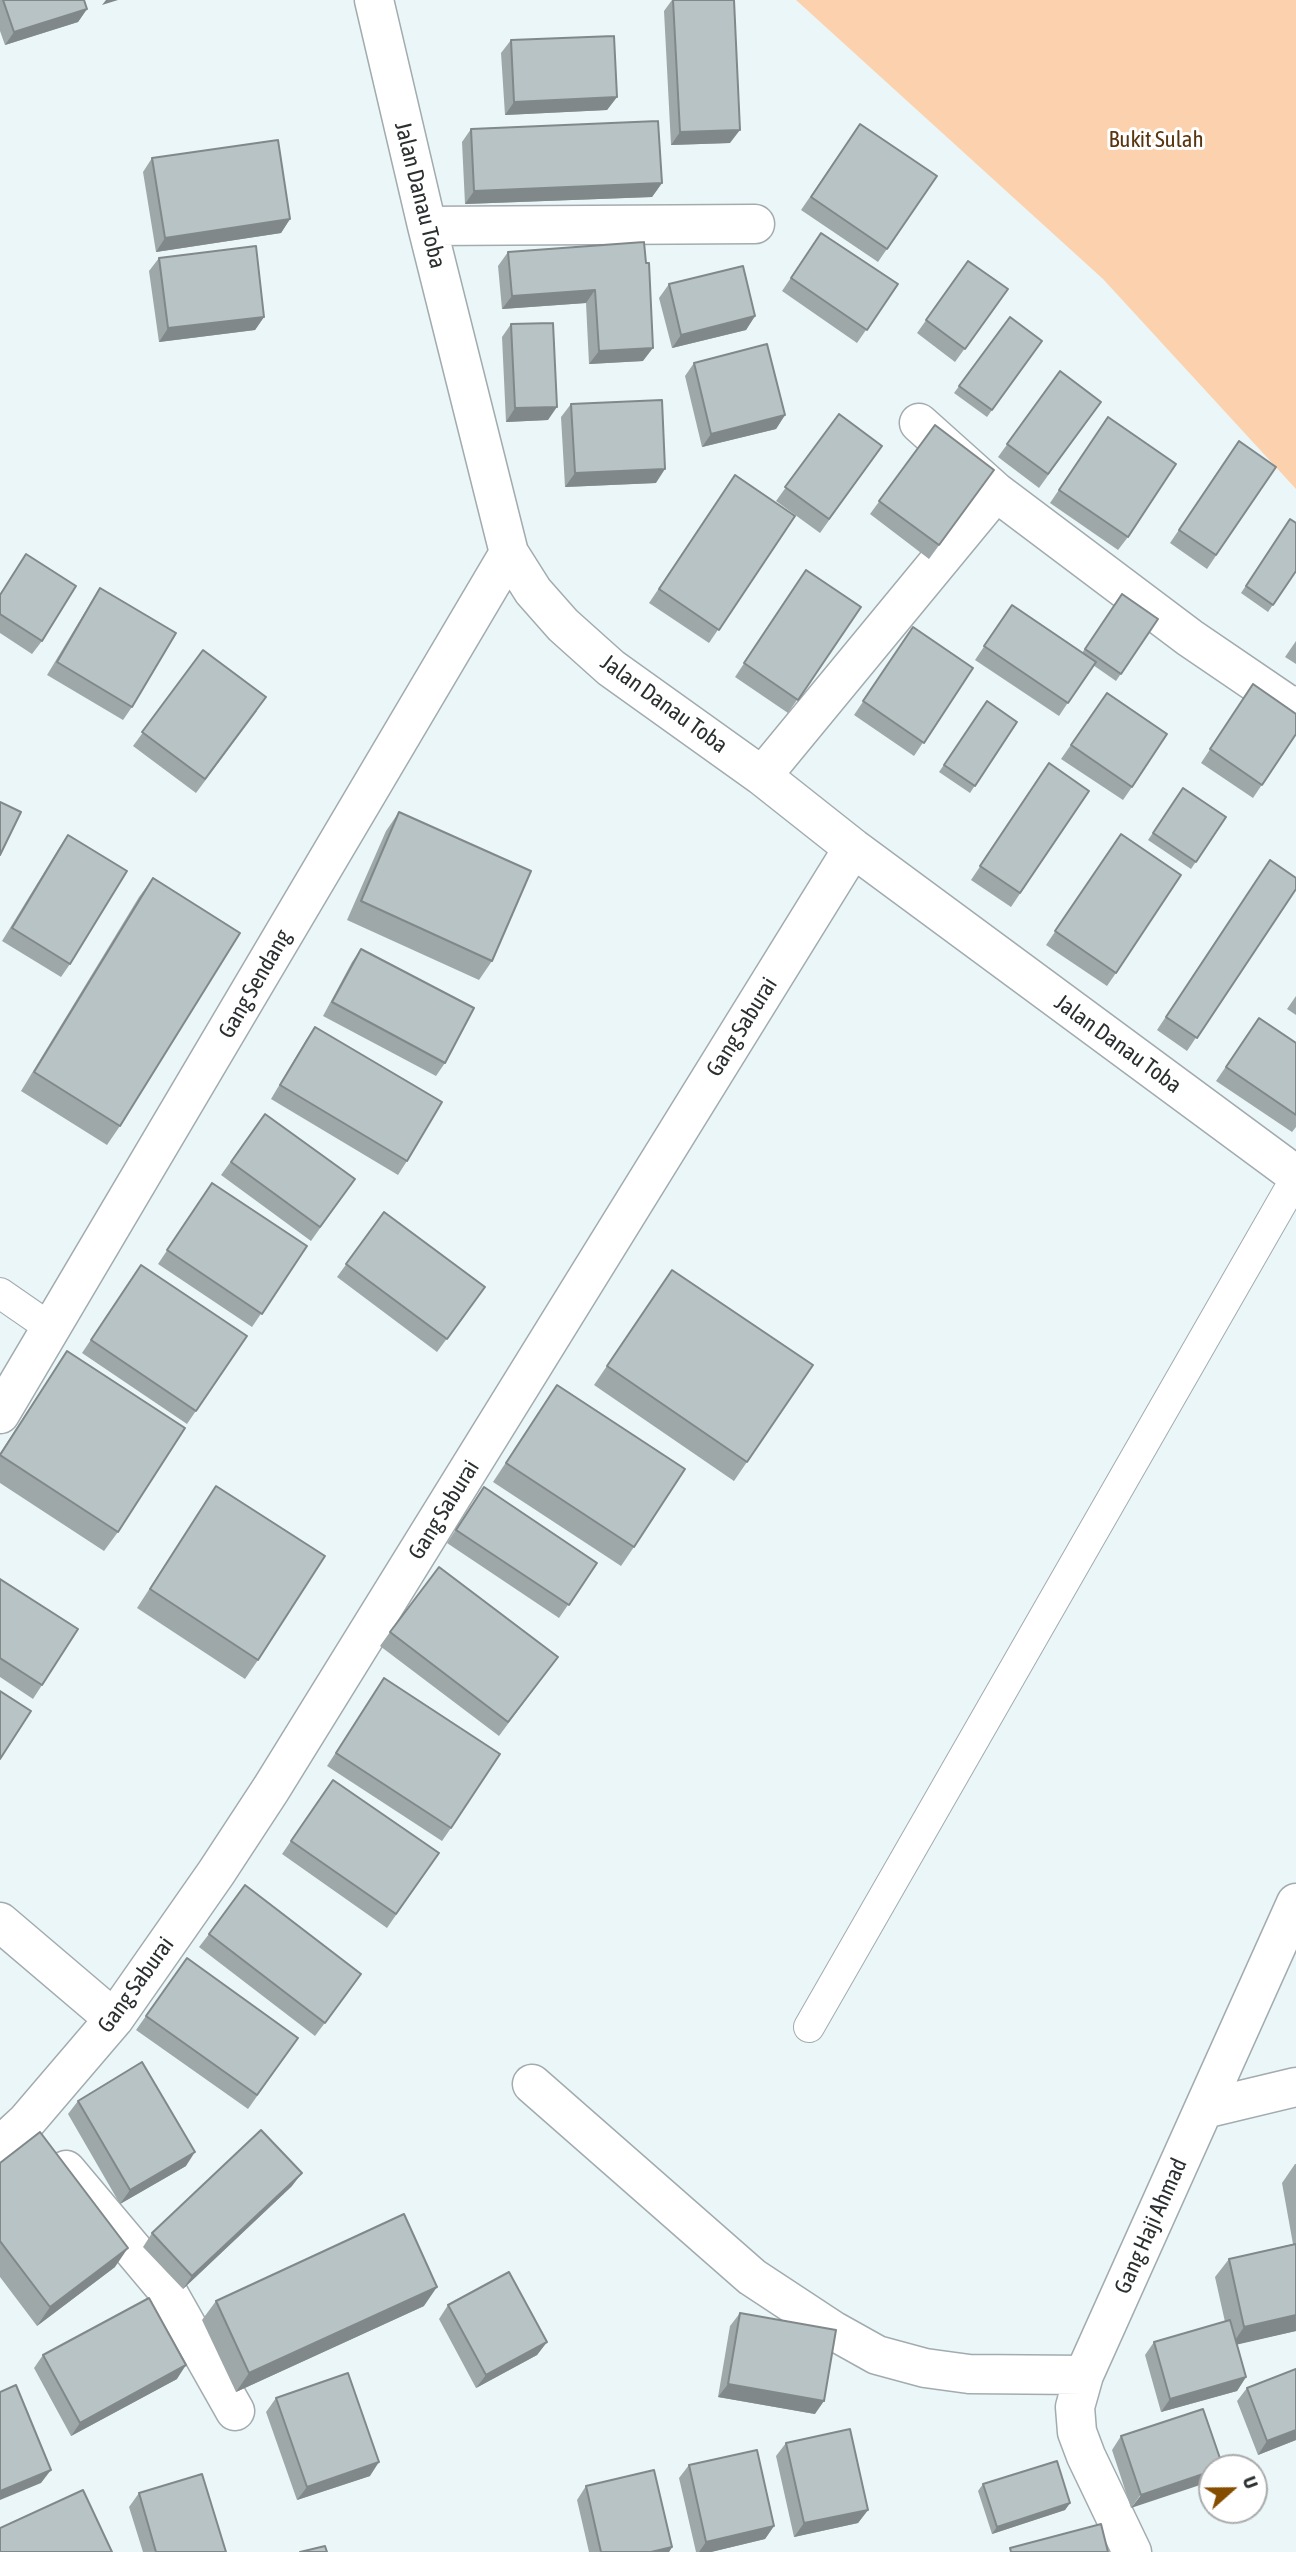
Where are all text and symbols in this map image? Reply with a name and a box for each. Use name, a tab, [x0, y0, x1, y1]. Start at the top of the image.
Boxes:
street label: Jalan Danau Toba	[388, 119, 452, 271]
park label: Bukit Sulah	[1108, 126, 1204, 154]
street label: Jalan Danau Toba	[595, 649, 733, 759]
street label: Gang Sendang	[213, 925, 297, 1043]
street label: Gang Saburai	[701, 972, 783, 1082]
street label: Jalan Danau Toba	[1049, 989, 1187, 1099]
street label: Gang Saburai	[403, 1455, 485, 1565]
street label: Gang Saburai	[92, 1932, 180, 2038]
street label: Gang Haji Ahmad	[1109, 2154, 1193, 2298]
north arrow	[1198, 2454, 1268, 2524]
text: U	[1238, 2473, 1263, 2491]

